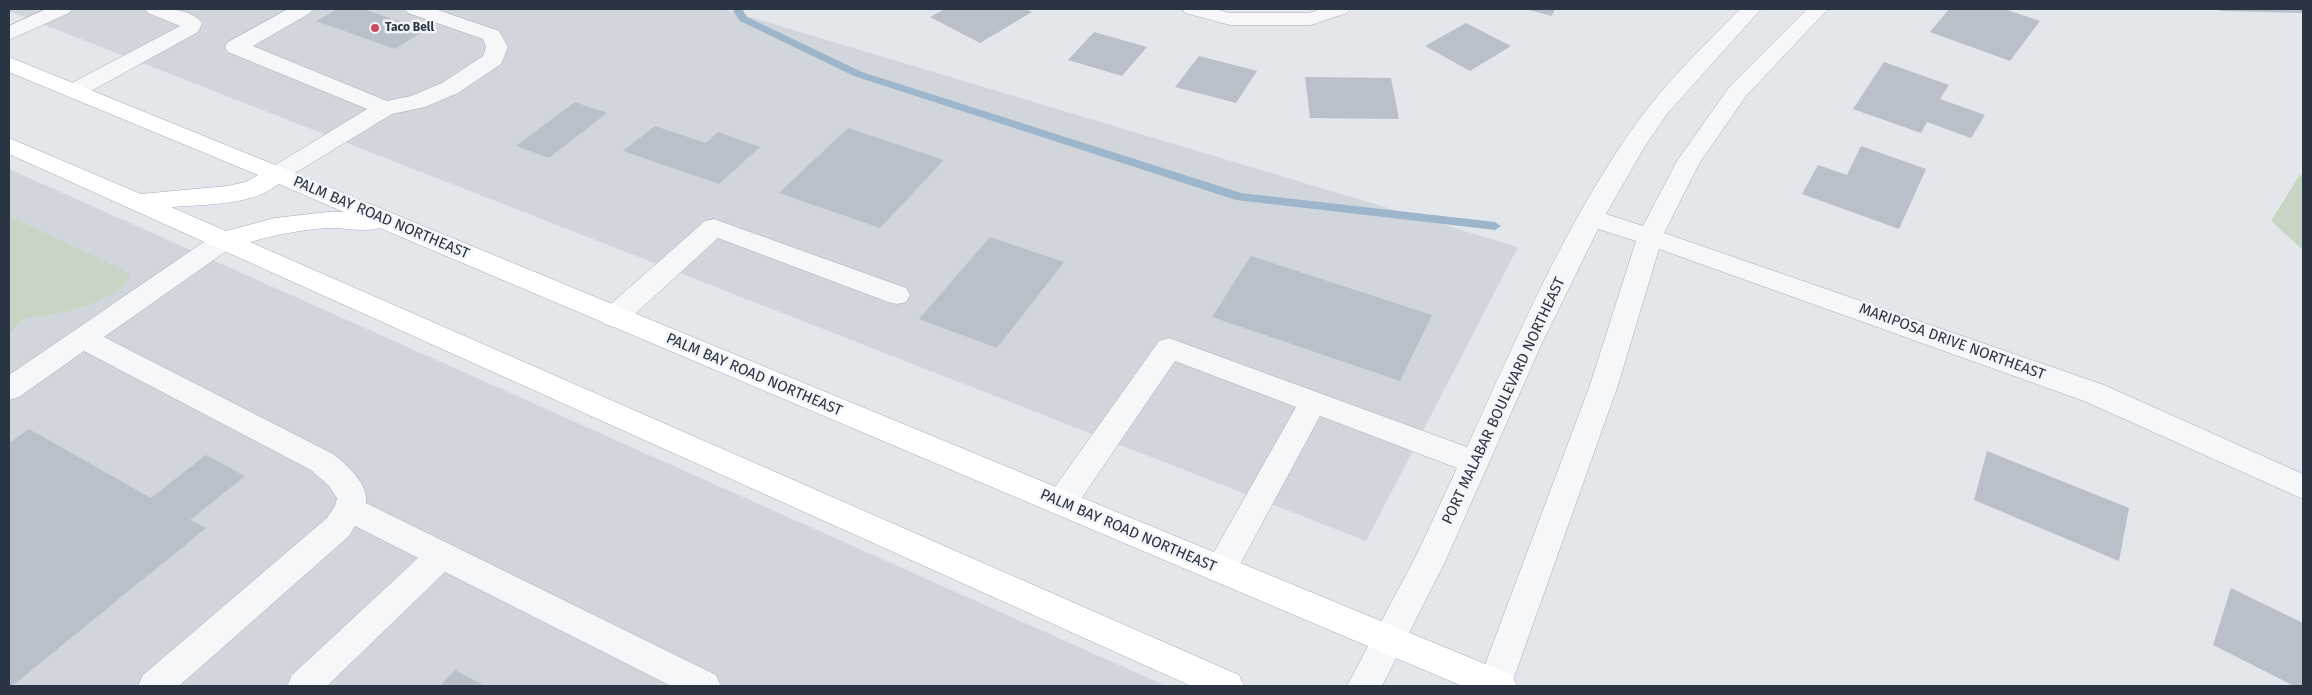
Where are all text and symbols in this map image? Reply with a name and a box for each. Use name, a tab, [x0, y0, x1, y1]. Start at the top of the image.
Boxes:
place label: Taco Bell	[385, 21, 434, 35]
marker: Taco Bell	[369, 22, 381, 34]
street label: PALM BAY ROAD NORTHEAST	[290, 173, 472, 263]
street label: PORT MALABAR BOULEVARD NORTHEAST	[1439, 275, 1569, 527]
street label: MARIPOSA DRIVE NORTHEAST	[1857, 300, 2047, 384]
street label: PALM BAY ROAD NORTHEAST	[663, 330, 845, 420]
street label: PALM BAY ROAD NORTHEAST	[1037, 486, 1219, 576]

